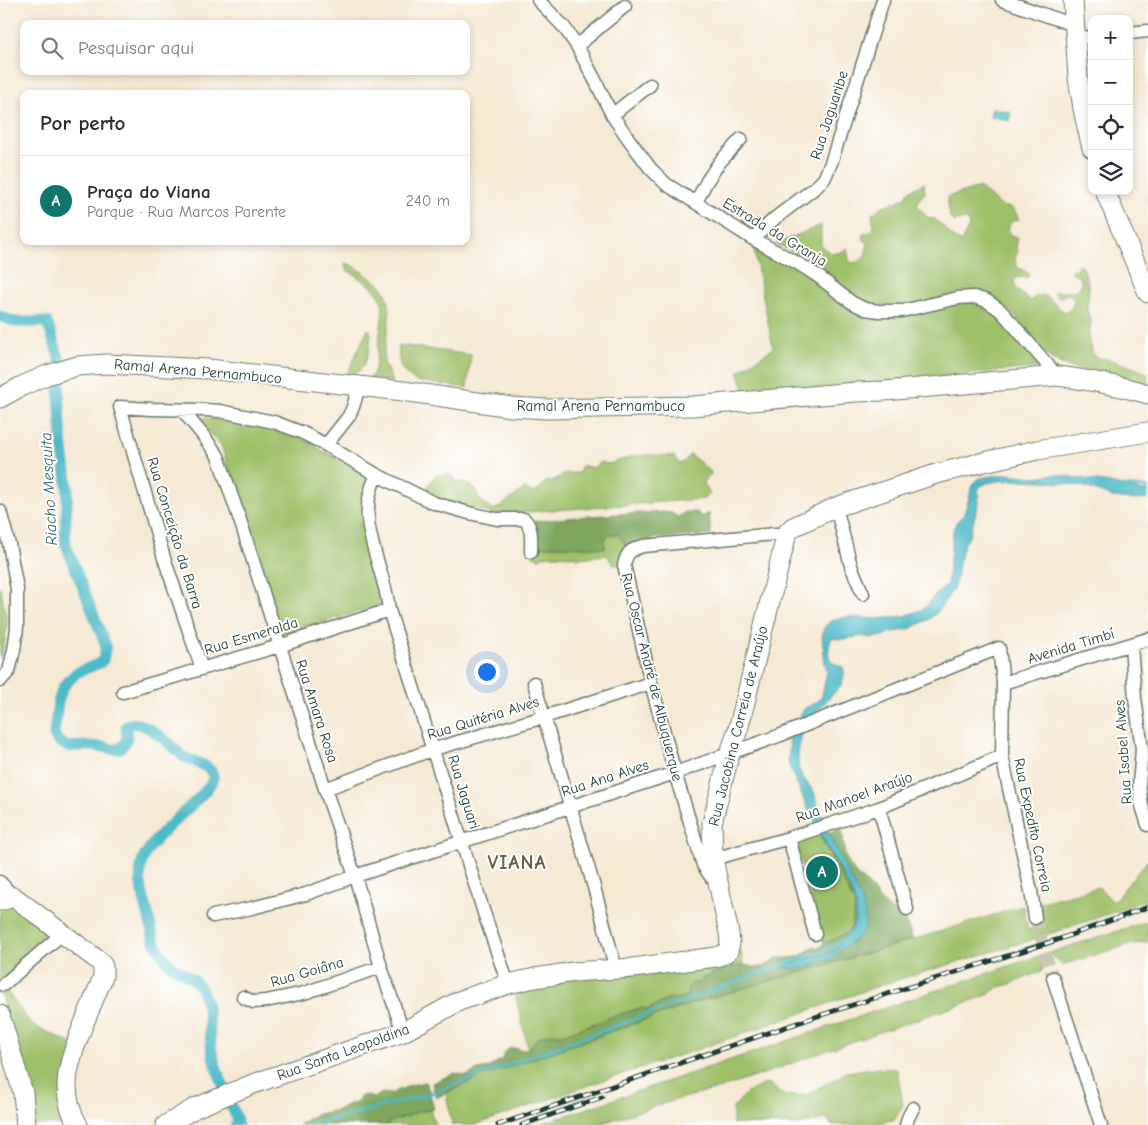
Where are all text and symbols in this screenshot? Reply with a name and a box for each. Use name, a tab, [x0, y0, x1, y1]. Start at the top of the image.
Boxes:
map controls	[1088, 15, 1133, 195]
button: +	[1088, 15, 1133, 60]
search box	[20, 20, 470, 75]
icon: search	[38, 34, 66, 62]
text: Pesquisar aqui	[78, 37, 194, 59]
button: −	[1088, 60, 1133, 105]
street label: Rua Jaguaribe	[806, 68, 852, 162]
button: locate	[1088, 105, 1133, 150]
text: Por perto	[40, 111, 125, 135]
button: layers	[1088, 150, 1133, 195]
text: Praça do Viana	[87, 181, 211, 203]
text: A	[52, 192, 60, 210]
text: 240 m	[406, 192, 450, 210]
street label: Estrada da Granja	[720, 194, 830, 270]
text: Parque · Rua Marcos Parente	[87, 203, 286, 221]
street label: Ramal Arena Pernambuco	[113, 355, 283, 387]
street label: Ramal Arena Pernambuco	[517, 397, 685, 415]
water label: Riacho Mesquita	[37, 432, 61, 546]
street label: Rua Conceição da Barra	[143, 455, 207, 611]
street label: Rua Oscar André de Albuquerque	[617, 571, 687, 783]
street label: Rua Esmeralda	[202, 613, 300, 659]
street label: Rua Jacobina Correia de Araújo	[704, 624, 772, 828]
street label: Avenida Timbí	[1025, 624, 1117, 668]
street label: Rua Amara Rosa	[292, 657, 342, 765]
your location	[474, 659, 500, 685]
street label: Rua Quitéria Alves	[425, 692, 541, 744]
street label: Rua Isabel Alves	[1110, 699, 1136, 805]
street label: Rua Jaguari	[444, 753, 484, 831]
street label: Rua Ana Alves	[559, 755, 651, 801]
street label: Rua Expedito Correia	[1010, 756, 1056, 894]
street label: Rua Manoel Araújo	[793, 767, 915, 826]
district label: VIANA	[488, 851, 546, 874]
pin: A	[806, 853, 838, 891]
street label: Rua Goiâna	[268, 953, 346, 991]
street label: Rua Santa Leopoldina	[274, 1020, 412, 1084]

